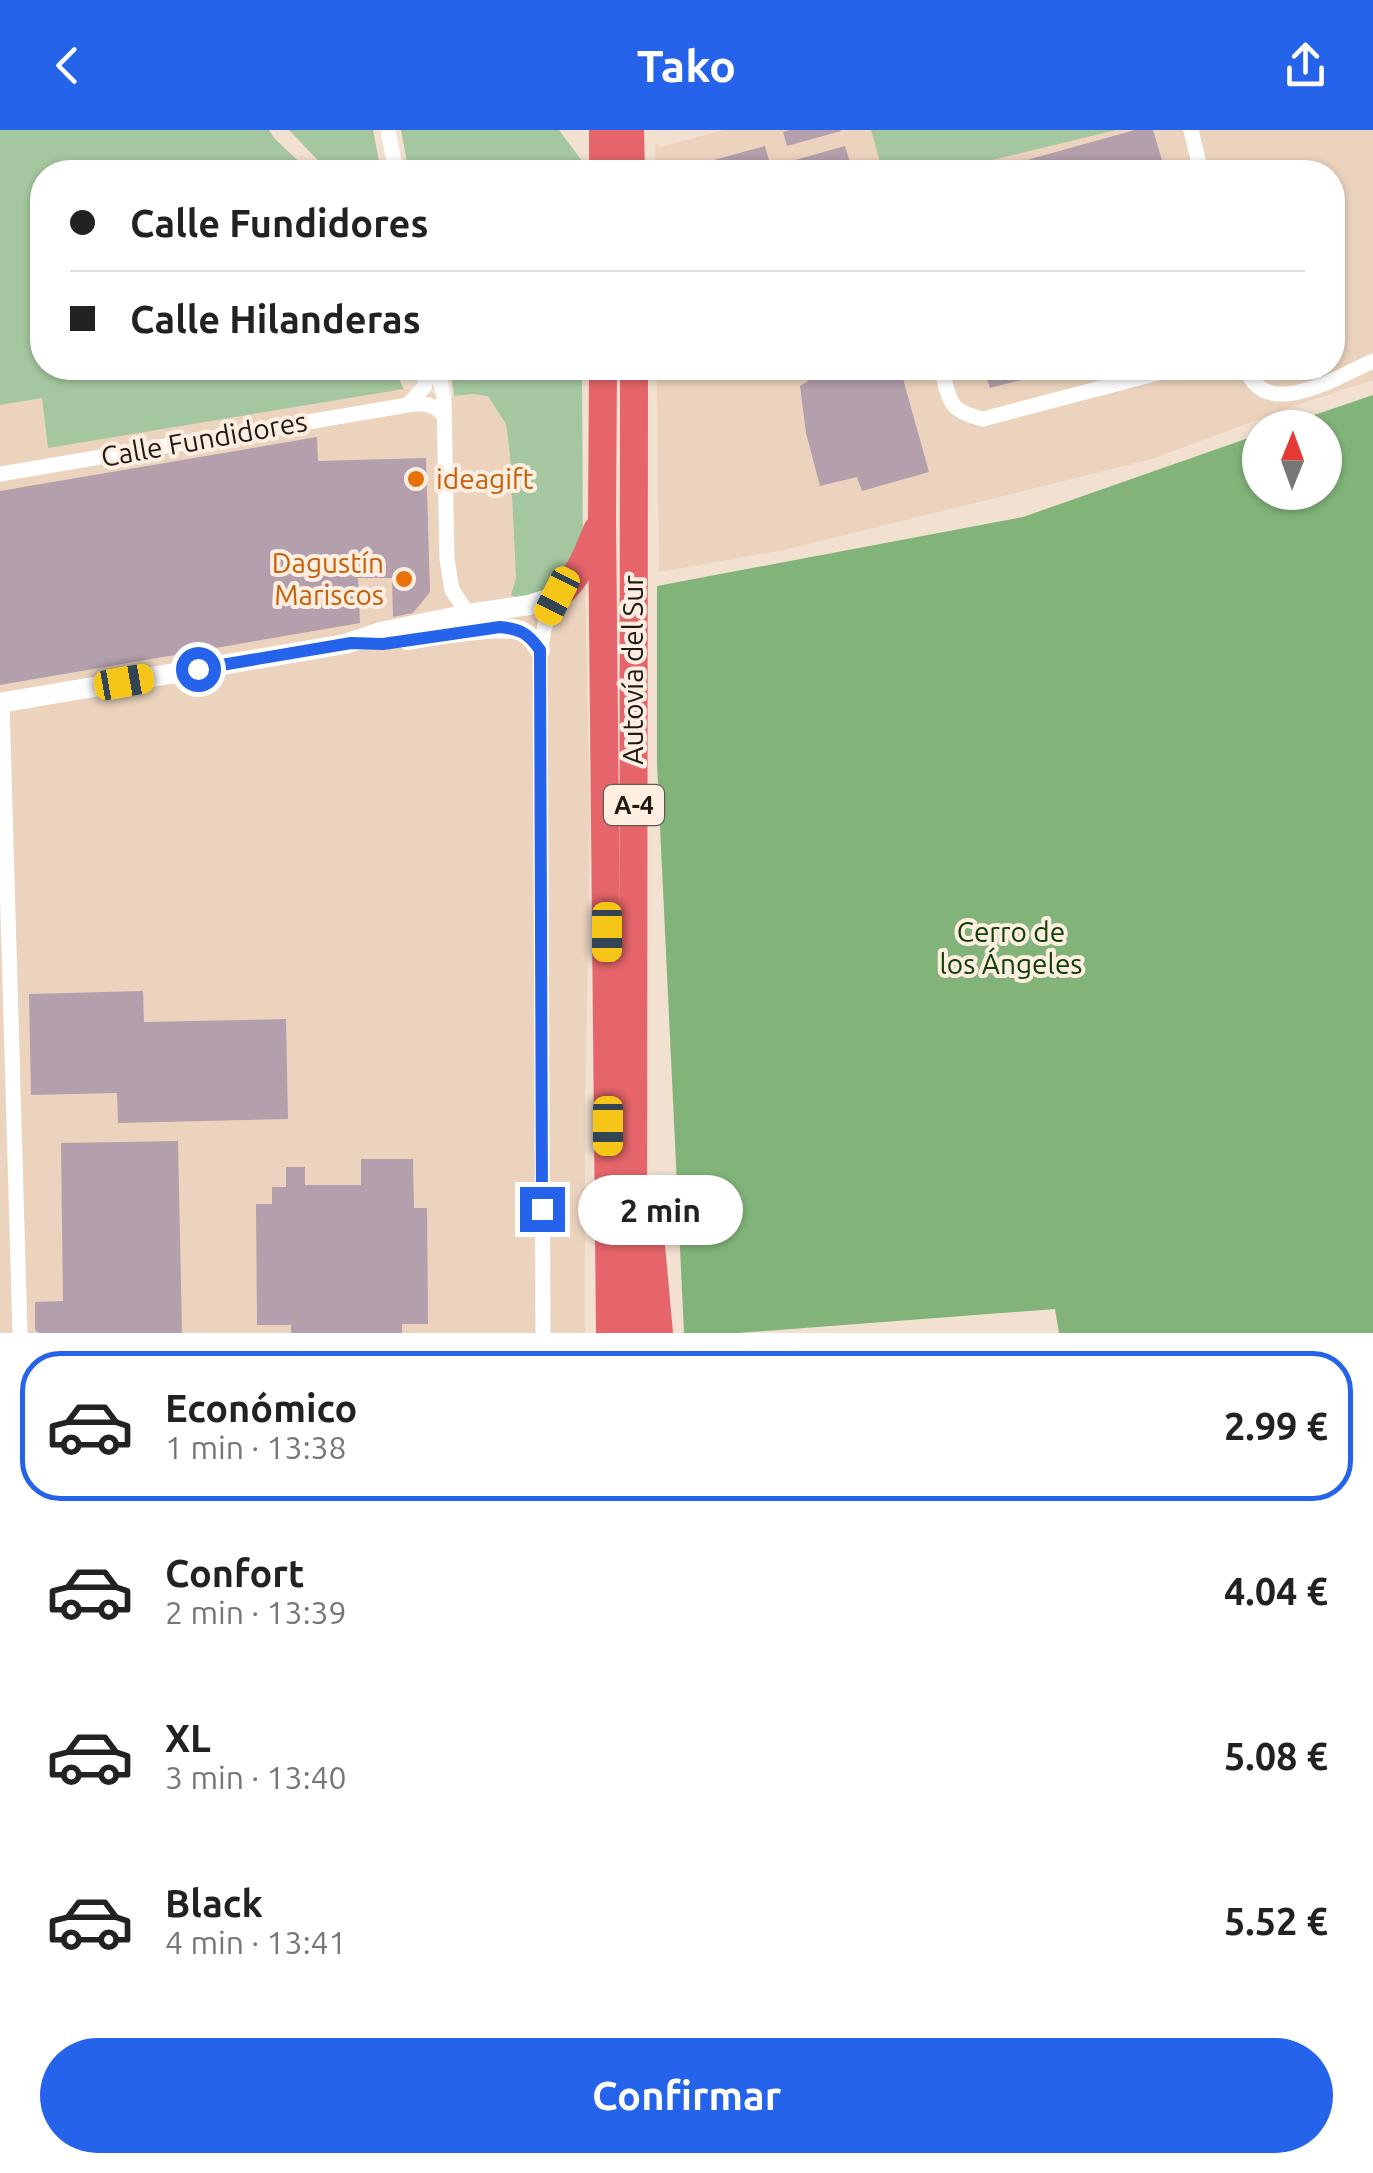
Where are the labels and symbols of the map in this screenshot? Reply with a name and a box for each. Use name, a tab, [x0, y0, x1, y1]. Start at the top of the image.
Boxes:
street label: Calle Fundidores	[99, 405, 309, 472]
north arrow	[1242, 410, 1342, 510]
place label: ideagift	[436, 463, 534, 494]
marker: ideagift	[405, 468, 427, 490]
place label: Dagustín Mariscos	[272, 547, 384, 610]
car	[530, 562, 584, 630]
marker: Dagustín Mariscos	[393, 568, 415, 590]
street label: Autovía del Sur	[617, 575, 648, 765]
route start	[176, 647, 221, 692]
car	[92, 662, 156, 702]
road number: A-4	[604, 785, 664, 825]
car	[592, 902, 622, 962]
park label: Cerro de los Ángeles	[940, 916, 1082, 979]
car	[593, 1096, 623, 1156]
callout: 2 min	[577, 1174, 742, 1244]
route end	[520, 1187, 565, 1232]

